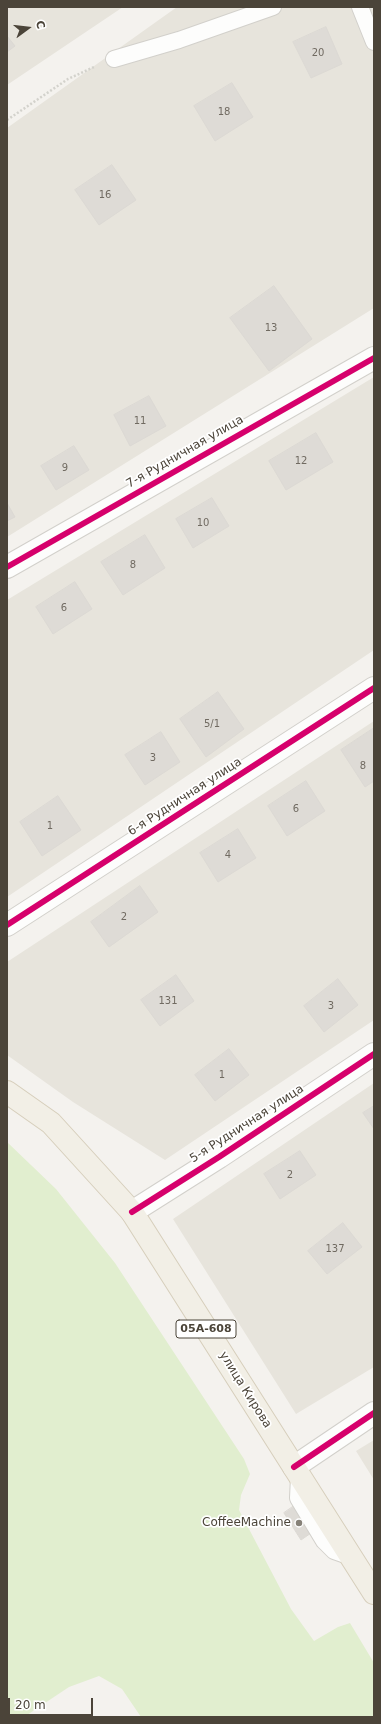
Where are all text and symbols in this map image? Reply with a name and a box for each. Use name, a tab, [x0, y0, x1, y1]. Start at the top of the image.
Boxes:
north arrow	[8, 8, 48, 48]
text: С	[33, 19, 47, 30]
house number: 20	[312, 47, 324, 59]
house number: 18	[218, 106, 230, 118]
house number: 16	[99, 189, 111, 201]
house number: 13	[265, 322, 277, 334]
street label: 7-я Рудничная улица	[124, 413, 246, 491]
house number: 11	[134, 415, 146, 427]
house number: 12	[295, 455, 307, 467]
house number: 9	[62, 462, 68, 474]
house number: 10	[197, 517, 209, 529]
house number: 8	[130, 559, 136, 571]
house number: 6	[61, 602, 67, 614]
house number: 5/1	[204, 718, 220, 730]
house number: 3	[150, 752, 156, 764]
street label: 6-я Рудничная улица	[125, 755, 245, 839]
house number: 8	[360, 760, 366, 772]
house number: 6	[293, 803, 299, 815]
house number: 1	[47, 820, 53, 832]
house number: 4	[225, 849, 231, 861]
house number: 2	[121, 911, 127, 923]
house number: 131	[158, 995, 178, 1007]
house number: 3	[328, 1000, 334, 1012]
house number: 1	[219, 1069, 225, 1081]
street label: 5-я Рудничная улица	[187, 1082, 307, 1166]
house number: 2	[287, 1169, 293, 1181]
house number: 137	[325, 1243, 345, 1255]
road number: 05А-608	[176, 1320, 236, 1338]
street label: улица Кирова	[216, 1349, 274, 1431]
place label: CoffeeMachine	[202, 1516, 291, 1530]
marker: CoffeeMachine	[294, 1518, 304, 1528]
scale bar	[10, 1690, 95, 1716]
text: 20 m	[15, 1698, 46, 1712]

